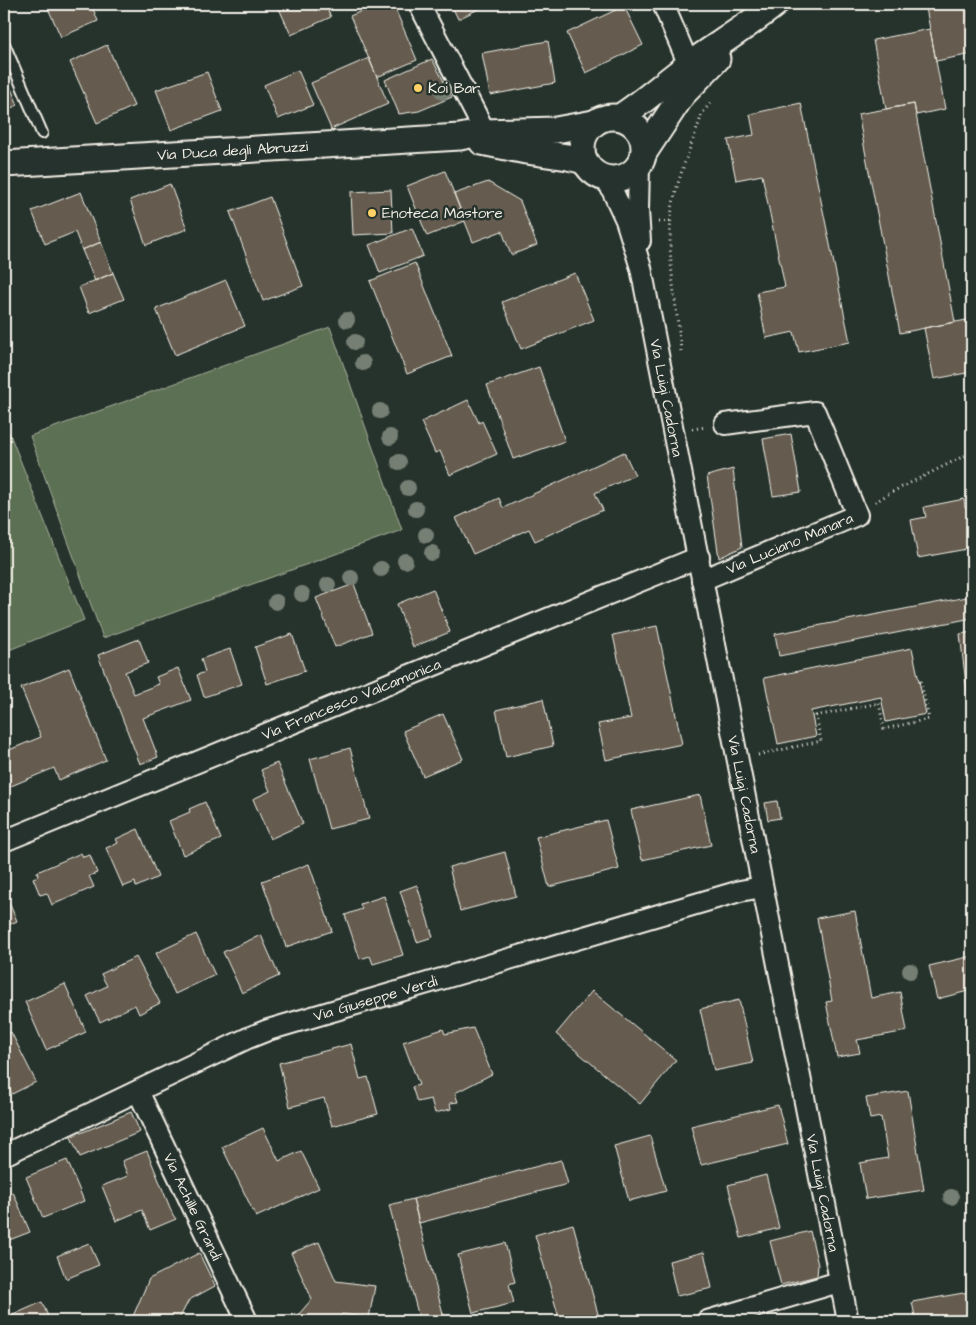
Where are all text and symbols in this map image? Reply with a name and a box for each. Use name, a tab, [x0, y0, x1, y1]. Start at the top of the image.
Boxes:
place label: Koi Bar	[428, 78, 480, 99]
marker: Koi Bar	[412, 82, 424, 94]
street label: Via Duca degli Abruzzi	[157, 135, 309, 165]
place label: Enoteca Mastore	[382, 203, 503, 224]
marker: Enoteca Mastore	[366, 207, 378, 219]
street label: Via Luigi Cadorna	[645, 337, 688, 459]
street label: Via Luciano Manara	[723, 507, 857, 579]
street label: Via Francesco Valcamonica	[258, 653, 444, 745]
street label: Via Luigi Cadorna	[723, 734, 766, 855]
street label: Via Giuseppe Verdi	[311, 970, 440, 1027]
street label: Via Luigi Cadorna	[801, 1132, 845, 1254]
street label: Via Achille Grandi	[158, 1149, 228, 1265]

